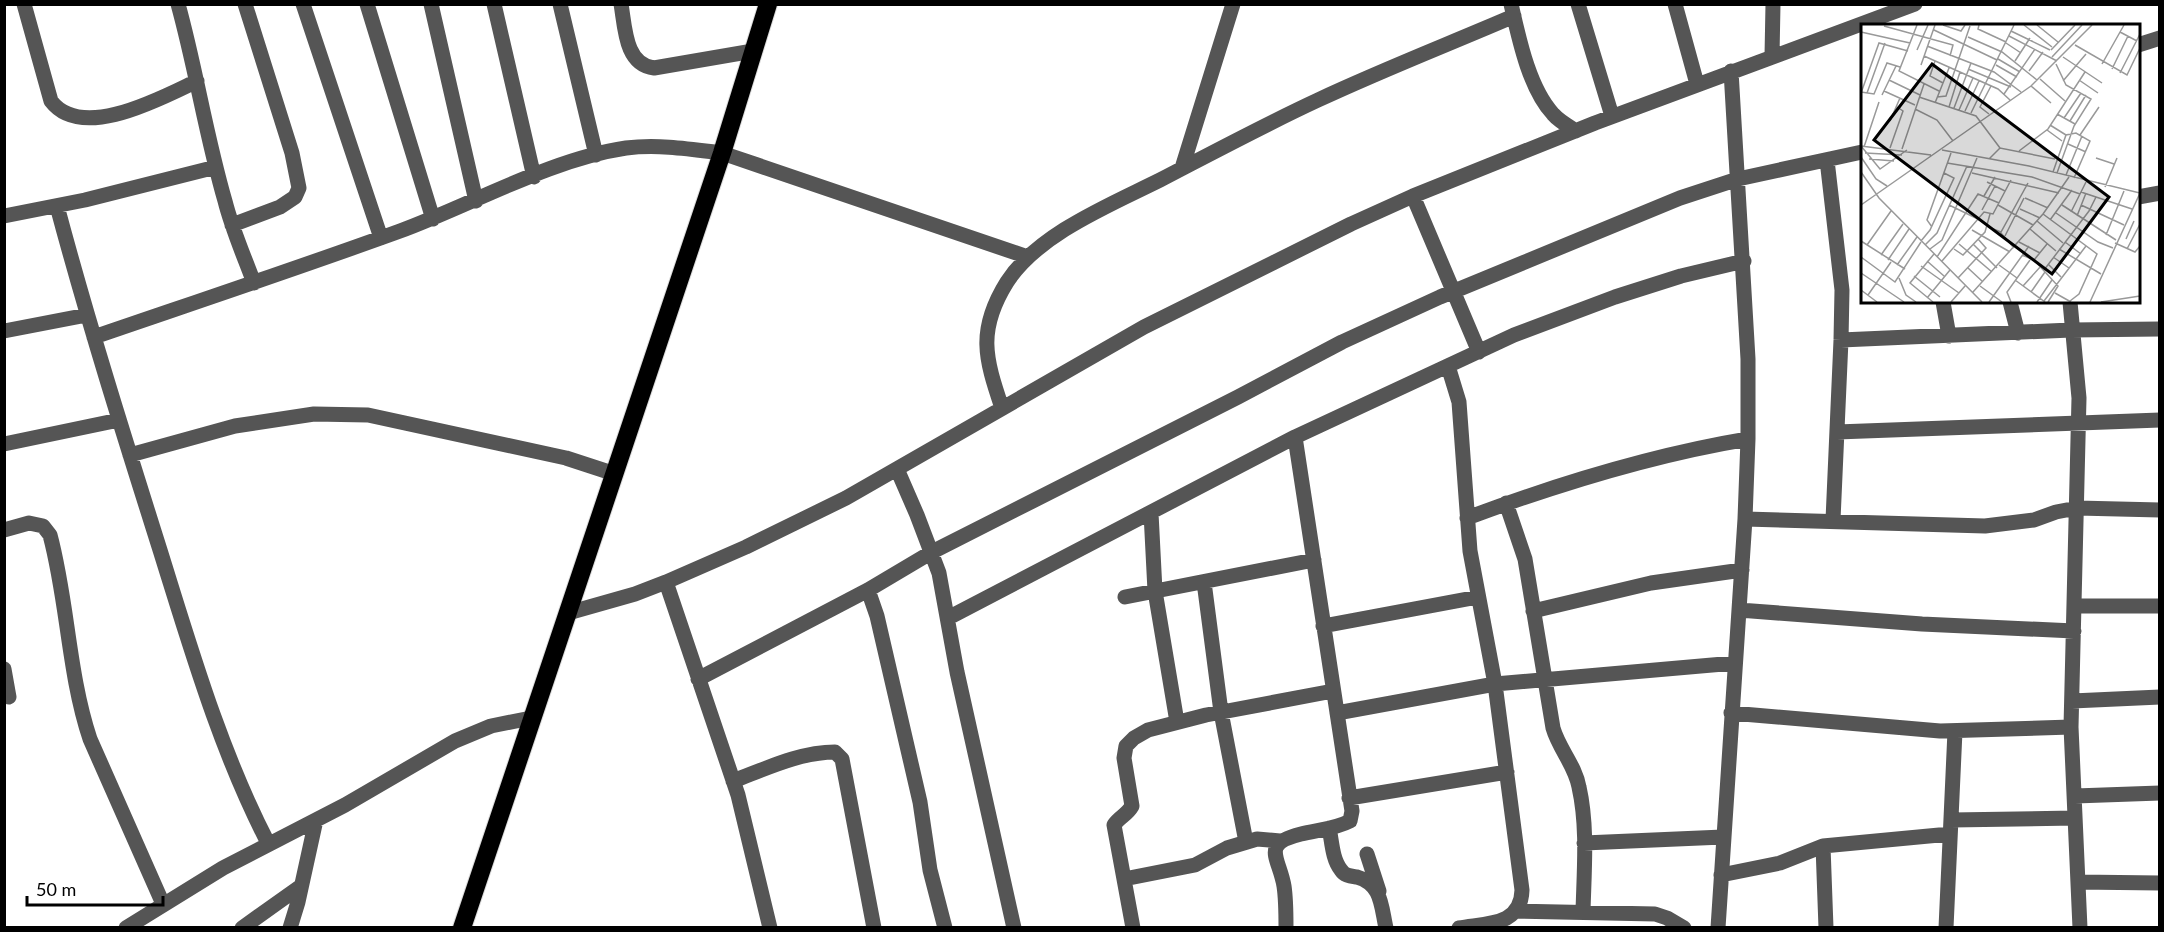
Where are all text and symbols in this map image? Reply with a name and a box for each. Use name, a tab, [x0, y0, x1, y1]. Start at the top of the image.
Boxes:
inset map	[1861, 24, 2140, 303]
scale bar	[27, 869, 164, 907]
text: 50 m	[36, 878, 76, 900]

